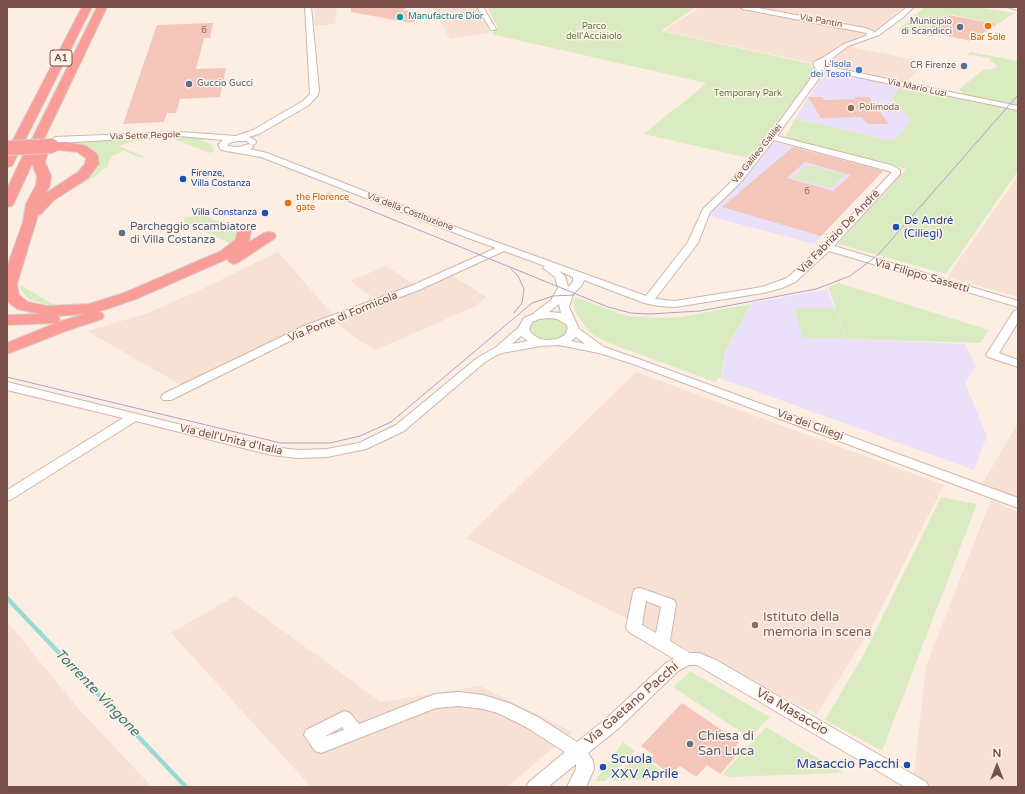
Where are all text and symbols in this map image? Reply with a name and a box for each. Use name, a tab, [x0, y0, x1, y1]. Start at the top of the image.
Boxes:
marker: Manufacture Dior	[395, 12, 405, 22]
place label: Manufacture Dior	[408, 12, 483, 22]
street label: Via Pantin	[799, 12, 843, 30]
place label: Municipio di Scandicci	[901, 17, 952, 38]
marker: Bar Sole	[983, 21, 993, 31]
park label: Parco dell'Acciaiolo	[566, 22, 622, 43]
marker: Municipio di Scandicci	[955, 22, 965, 32]
house number: 6	[201, 26, 207, 36]
place label: Bar Sole	[970, 33, 1006, 43]
road number: A1	[50, 50, 72, 66]
place label: L'Isola dei Tesori	[810, 60, 851, 81]
place label: CR Firenze	[910, 61, 956, 71]
marker: CR Firenze	[959, 61, 969, 71]
marker: L'Isola dei Tesori	[854, 65, 864, 75]
street label: Via Mario Luzi	[886, 76, 948, 100]
marker: Guccio Gucci	[184, 79, 194, 89]
place label: Guccio Gucci	[197, 79, 253, 89]
park label: Temporary Park	[714, 89, 782, 99]
marker: Polimoda	[846, 103, 856, 113]
place label: Polimoda	[859, 103, 899, 113]
street label: Via Galileo Galilei	[730, 122, 784, 186]
street label: Via Sette Regole	[109, 129, 181, 143]
place label: Firenze, Villa Costanza	[191, 169, 251, 190]
marker: Firenze, Villa Costanza	[178, 174, 188, 184]
street label: Via Fabrizio De André	[795, 187, 883, 277]
house number: 6	[804, 187, 810, 197]
street label: Via della Costituzione	[365, 191, 455, 233]
place label: the Florence gate	[296, 193, 349, 214]
marker: the Florence gate	[283, 198, 293, 208]
place label: Villa Constanza	[192, 208, 257, 218]
marker: Villa Constanza	[260, 208, 270, 218]
place label: De André (Ciliegi)	[904, 214, 953, 240]
place label: Parcheggio scambiatore di Villa Costanza	[130, 220, 257, 246]
marker: De André (Ciliegi)	[891, 222, 901, 232]
marker: Parcheggio scambiatore di Villa Costanza	[117, 228, 127, 238]
street label: Via Filippo Sassetti	[873, 256, 971, 296]
street label: Via Ponte di Formicola	[286, 289, 400, 345]
street label: Via dei Ciliegi	[775, 407, 845, 443]
street label: Via dell'Unità d'Italia	[178, 422, 284, 458]
place label: Istituto della memoria in scena	[763, 610, 871, 641]
marker: Istituto della memoria in scena	[750, 620, 760, 630]
water label: Torrente Vingone	[51, 646, 143, 740]
street label: Via Gaetano Pacchi	[582, 659, 682, 749]
street label: Via Masaccio	[753, 685, 831, 739]
place label: Chiesa di San Luca	[698, 729, 754, 760]
marker: Chiesa di San Luca	[685, 739, 695, 749]
north arrow	[977, 746, 1017, 786]
text: N	[993, 747, 1001, 760]
place label: Scuola XXV Aprile	[611, 752, 678, 783]
place label: Masaccio Pacchi	[797, 757, 899, 773]
marker: Masaccio Pacchi	[902, 760, 912, 770]
marker: Scuola XXV Aprile	[598, 762, 608, 772]

